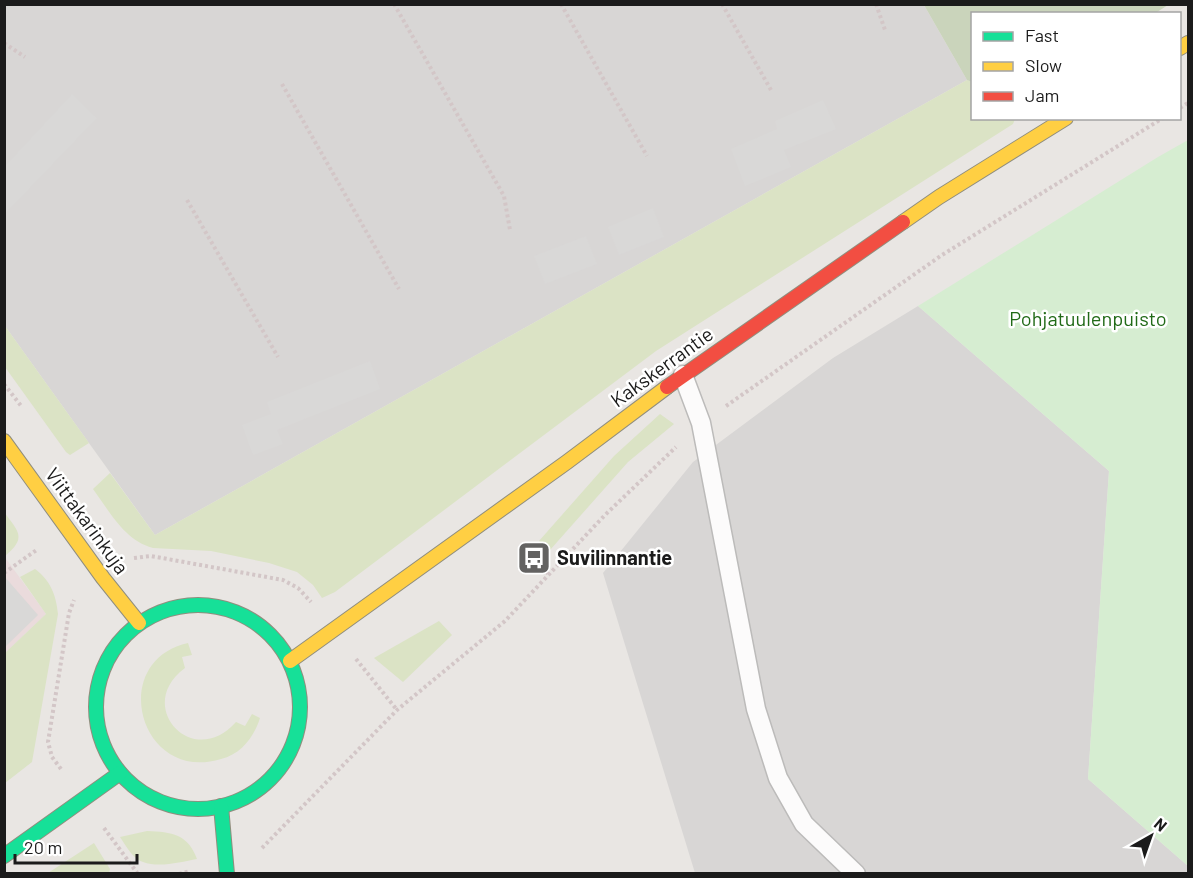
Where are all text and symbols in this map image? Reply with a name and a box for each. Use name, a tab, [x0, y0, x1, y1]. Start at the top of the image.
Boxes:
legend	[971, 12, 1181, 120]
text: Fast	[1025, 24, 1059, 46]
text: Slow	[1025, 54, 1062, 76]
text: Jam	[1025, 84, 1059, 106]
park label: Pohjatuulenpuisto	[1009, 306, 1167, 330]
street label: Kakskerrantie	[605, 321, 717, 411]
street label: Viittakarinkuja	[41, 462, 134, 578]
bus stop icon: Suvilinnantie	[516, 540, 552, 576]
place label: Suvilinnantie	[557, 545, 672, 569]
north arrow	[1121, 806, 1181, 866]
text: N	[1151, 813, 1171, 835]
scale bar	[15, 827, 136, 865]
text: 20 m	[24, 836, 62, 858]

